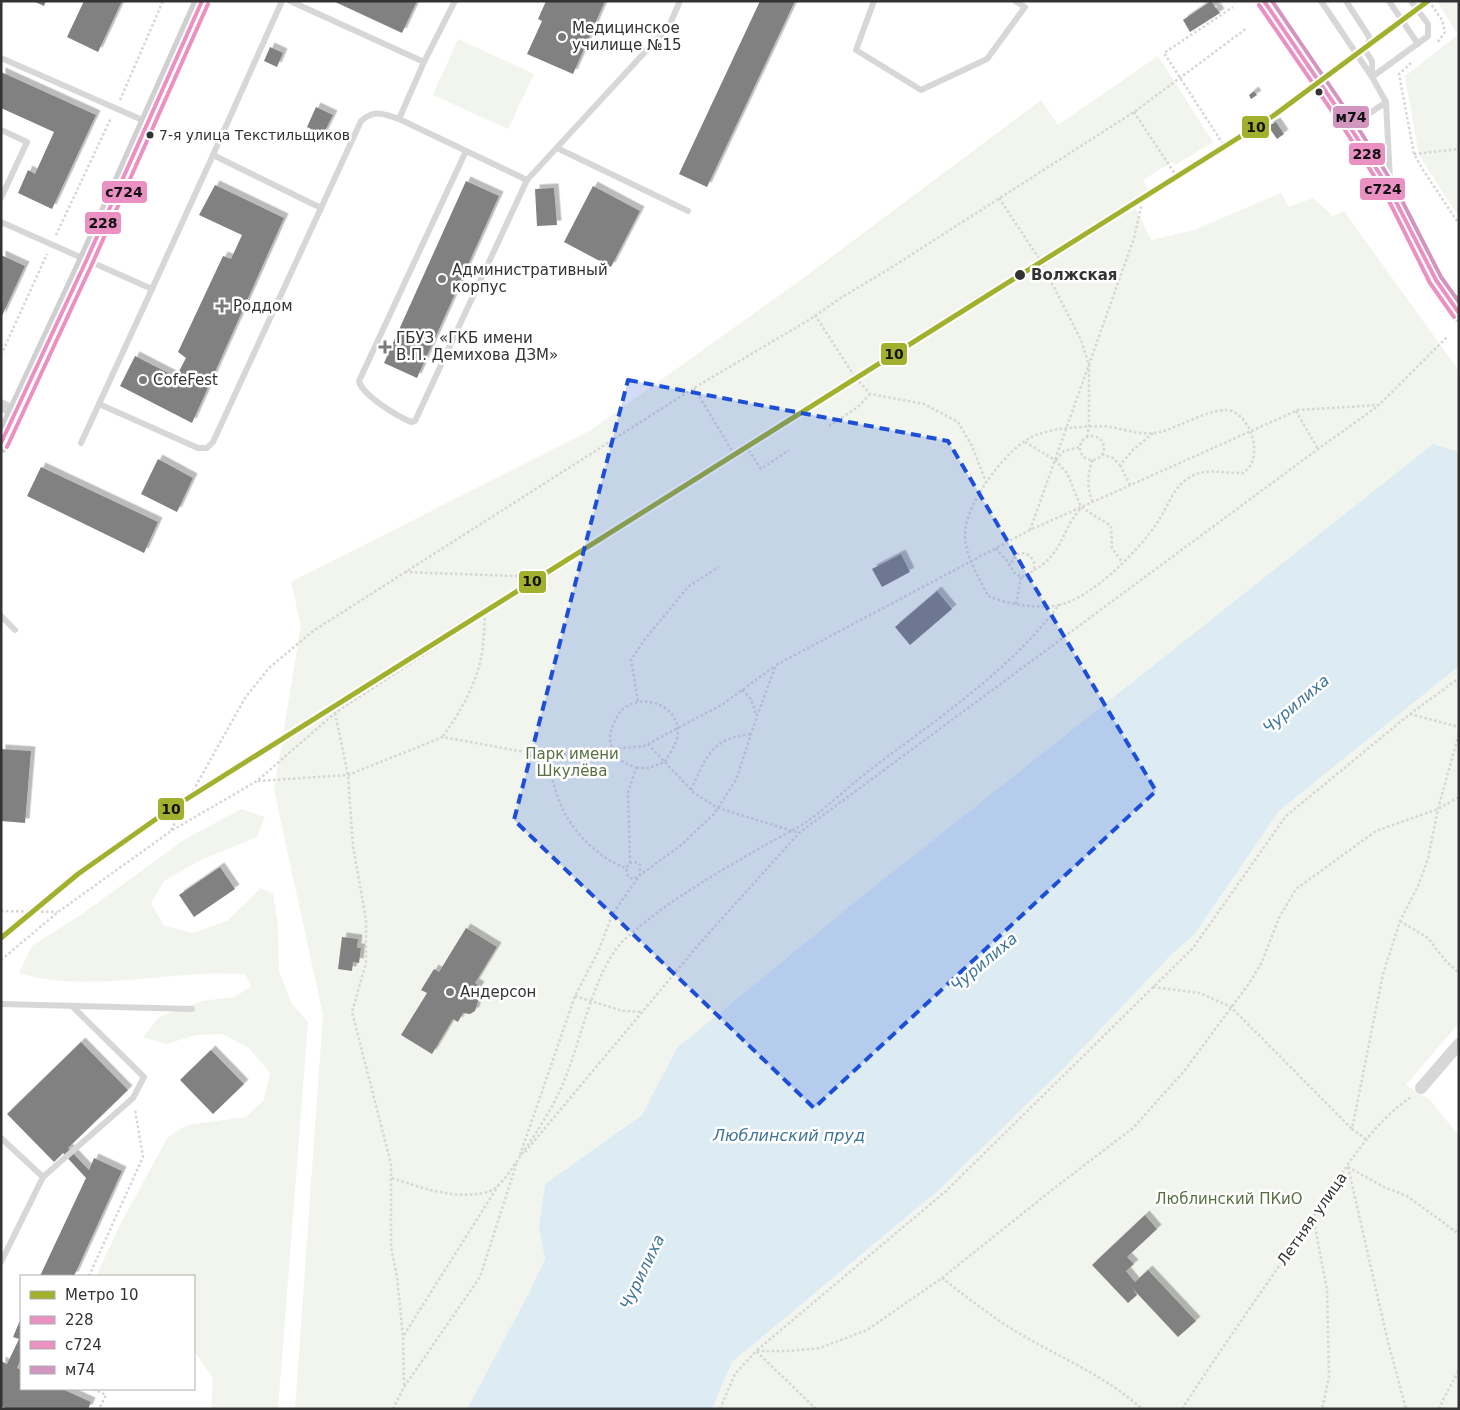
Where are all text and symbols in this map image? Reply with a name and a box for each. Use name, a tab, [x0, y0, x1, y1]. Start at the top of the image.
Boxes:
place label: Медицинское училище №15	[572, 19, 682, 54]
marker: Медицинское училище №15	[556, 31, 568, 43]
unlabelled marker	[1314, 87, 1324, 97]
line badge: м74	[1332, 105, 1370, 129]
text: м74	[1336, 109, 1367, 125]
line badge: 10	[1241, 115, 1270, 139]
text: 10	[1246, 119, 1266, 135]
place label: 7-я улица Текстильщиков	[159, 127, 350, 143]
marker: 7-я улица Текстильщиков	[145, 130, 155, 140]
line badge: 228	[1348, 142, 1386, 166]
text: 228	[1352, 146, 1382, 162]
line badge: с724	[1359, 177, 1406, 201]
line badge: с724	[101, 180, 148, 204]
text: с724	[1364, 181, 1402, 197]
text: с724	[105, 184, 143, 200]
line badge: 228	[84, 211, 122, 235]
text: 228	[88, 215, 118, 231]
place label: Административный корпус	[452, 261, 608, 296]
place label: Волжская	[1031, 266, 1117, 284]
marker: Волжская	[1013, 268, 1027, 282]
marker: Административный корпус	[436, 273, 448, 285]
place label: Роддом	[233, 297, 292, 315]
marker: Роддом	[215, 299, 229, 313]
place label: ГБУЗ «ГКБ имени В.П. Демихова ДЗМ»	[396, 329, 558, 364]
marker: ГБУЗ «ГКБ имени В.П. Демихова ДЗМ»	[378, 340, 392, 354]
line badge: 10	[880, 342, 908, 366]
text: 10	[884, 346, 904, 362]
place label: CofeFest	[153, 371, 218, 389]
marker: CofeFest	[137, 374, 149, 386]
line badge: 10	[518, 570, 547, 594]
text: 10	[522, 573, 542, 589]
water label: Чурилиха	[1259, 671, 1333, 737]
park label: Парк имени Шкулёва	[525, 745, 619, 780]
line badge: 10	[157, 797, 185, 821]
text: 10	[161, 801, 181, 817]
water label: Чурилиха	[947, 929, 1021, 995]
place label: Андерсон	[460, 983, 536, 1001]
marker: Андерсон	[444, 986, 456, 998]
water label: Люблинский пруд	[712, 1126, 865, 1145]
street label: Летняя улица	[1273, 1169, 1351, 1269]
park label: Люблинский ПКиО	[1155, 1190, 1303, 1208]
water label: Чурилиха	[616, 1231, 668, 1313]
legend	[20, 1275, 195, 1390]
text: Метро 10	[65, 1286, 138, 1304]
text: 228	[65, 1311, 94, 1329]
text: с724	[65, 1336, 102, 1354]
text: м74	[65, 1361, 95, 1379]

